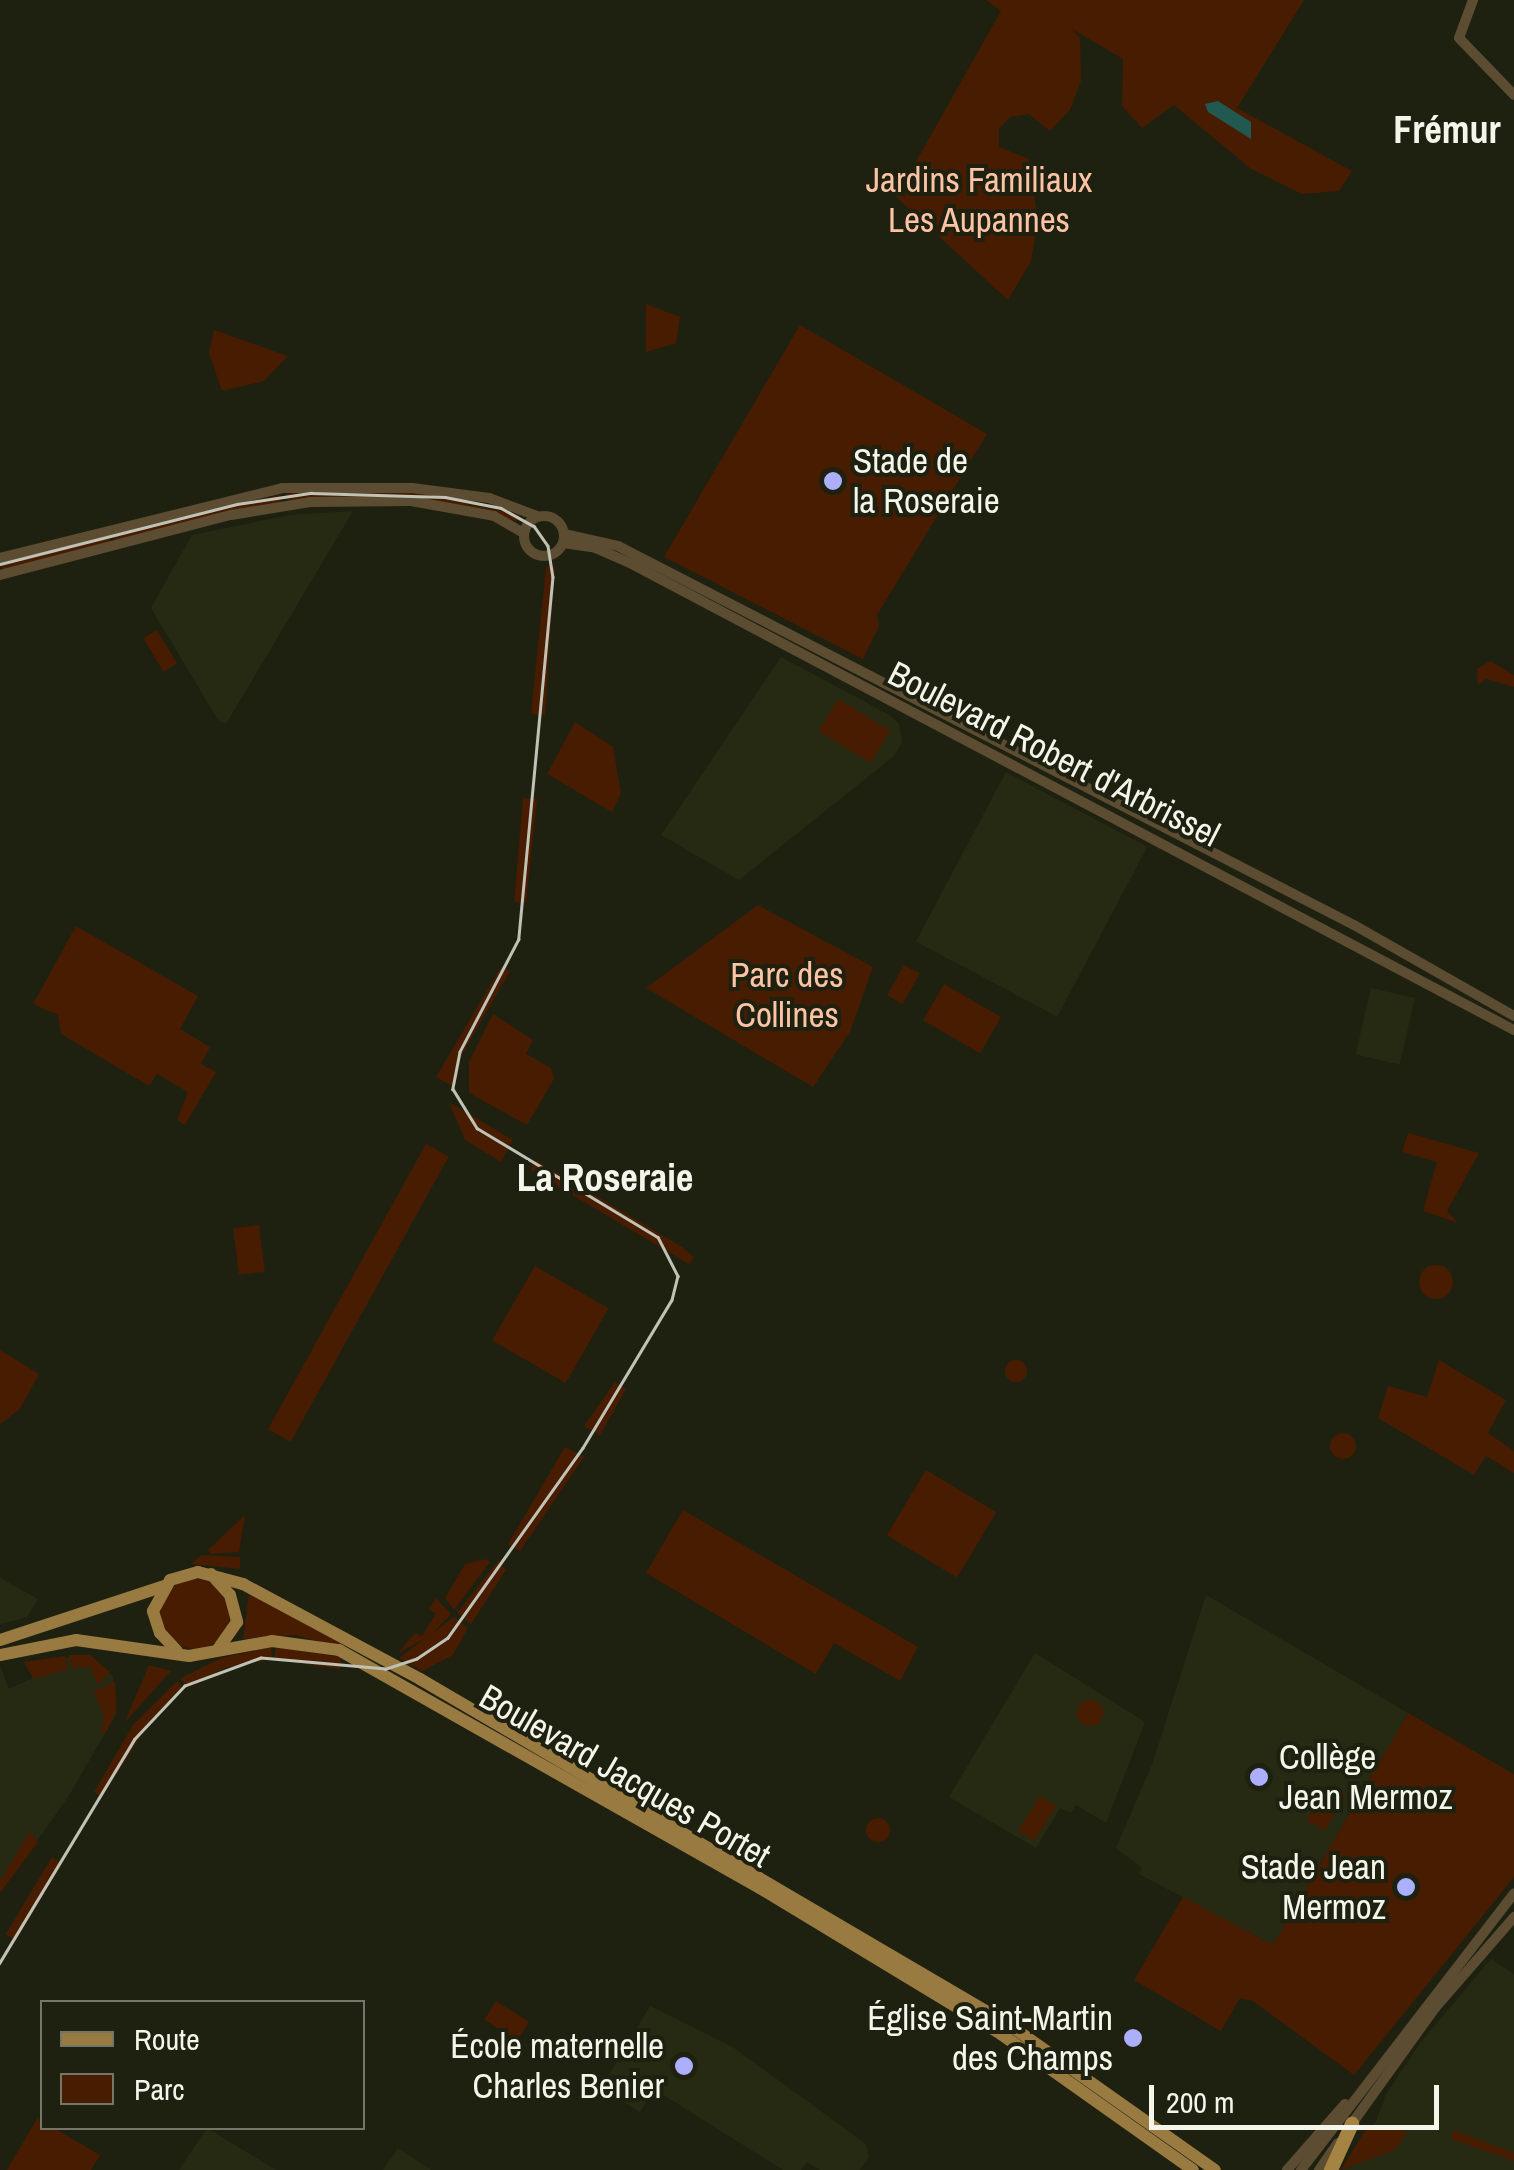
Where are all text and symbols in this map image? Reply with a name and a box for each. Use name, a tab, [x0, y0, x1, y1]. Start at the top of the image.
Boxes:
district label: Frémur	[1393, 107, 1501, 153]
park label: Jardins Familiaux Les Aupannes	[866, 159, 1092, 241]
place label: Stade de la Roseraie	[853, 440, 1000, 522]
marker: Stade de la Roseraie	[822, 470, 844, 492]
street label: Boulevard Robert d'Arbrissel	[881, 652, 1227, 856]
park label: Parc des Collines	[730, 954, 844, 1036]
district label: La Roseraie	[517, 1155, 693, 1201]
street label: Boulevard Jacques Portet	[472, 1676, 778, 1876]
place label: Collège Jean Mermoz	[1279, 1736, 1453, 1818]
marker: Collège Jean Mermoz	[1248, 1766, 1270, 1788]
place label: Stade Jean Mermoz	[1241, 1846, 1386, 1928]
marker: Stade Jean Mermoz	[1395, 1876, 1417, 1898]
place label: Église Saint-Martin des Champs	[867, 1997, 1113, 2079]
legend	[40, 2000, 365, 2130]
text: Route	[134, 2019, 200, 2059]
place label: École maternelle Charles Benier	[450, 2025, 664, 2107]
marker: Église Saint-Martin des Champs	[1122, 2027, 1144, 2049]
marker: École maternelle Charles Benier	[673, 2055, 695, 2077]
scale bar	[1154, 2065, 1444, 2127]
text: Parc	[134, 2069, 185, 2109]
text: 200 m	[1166, 2082, 1234, 2122]

